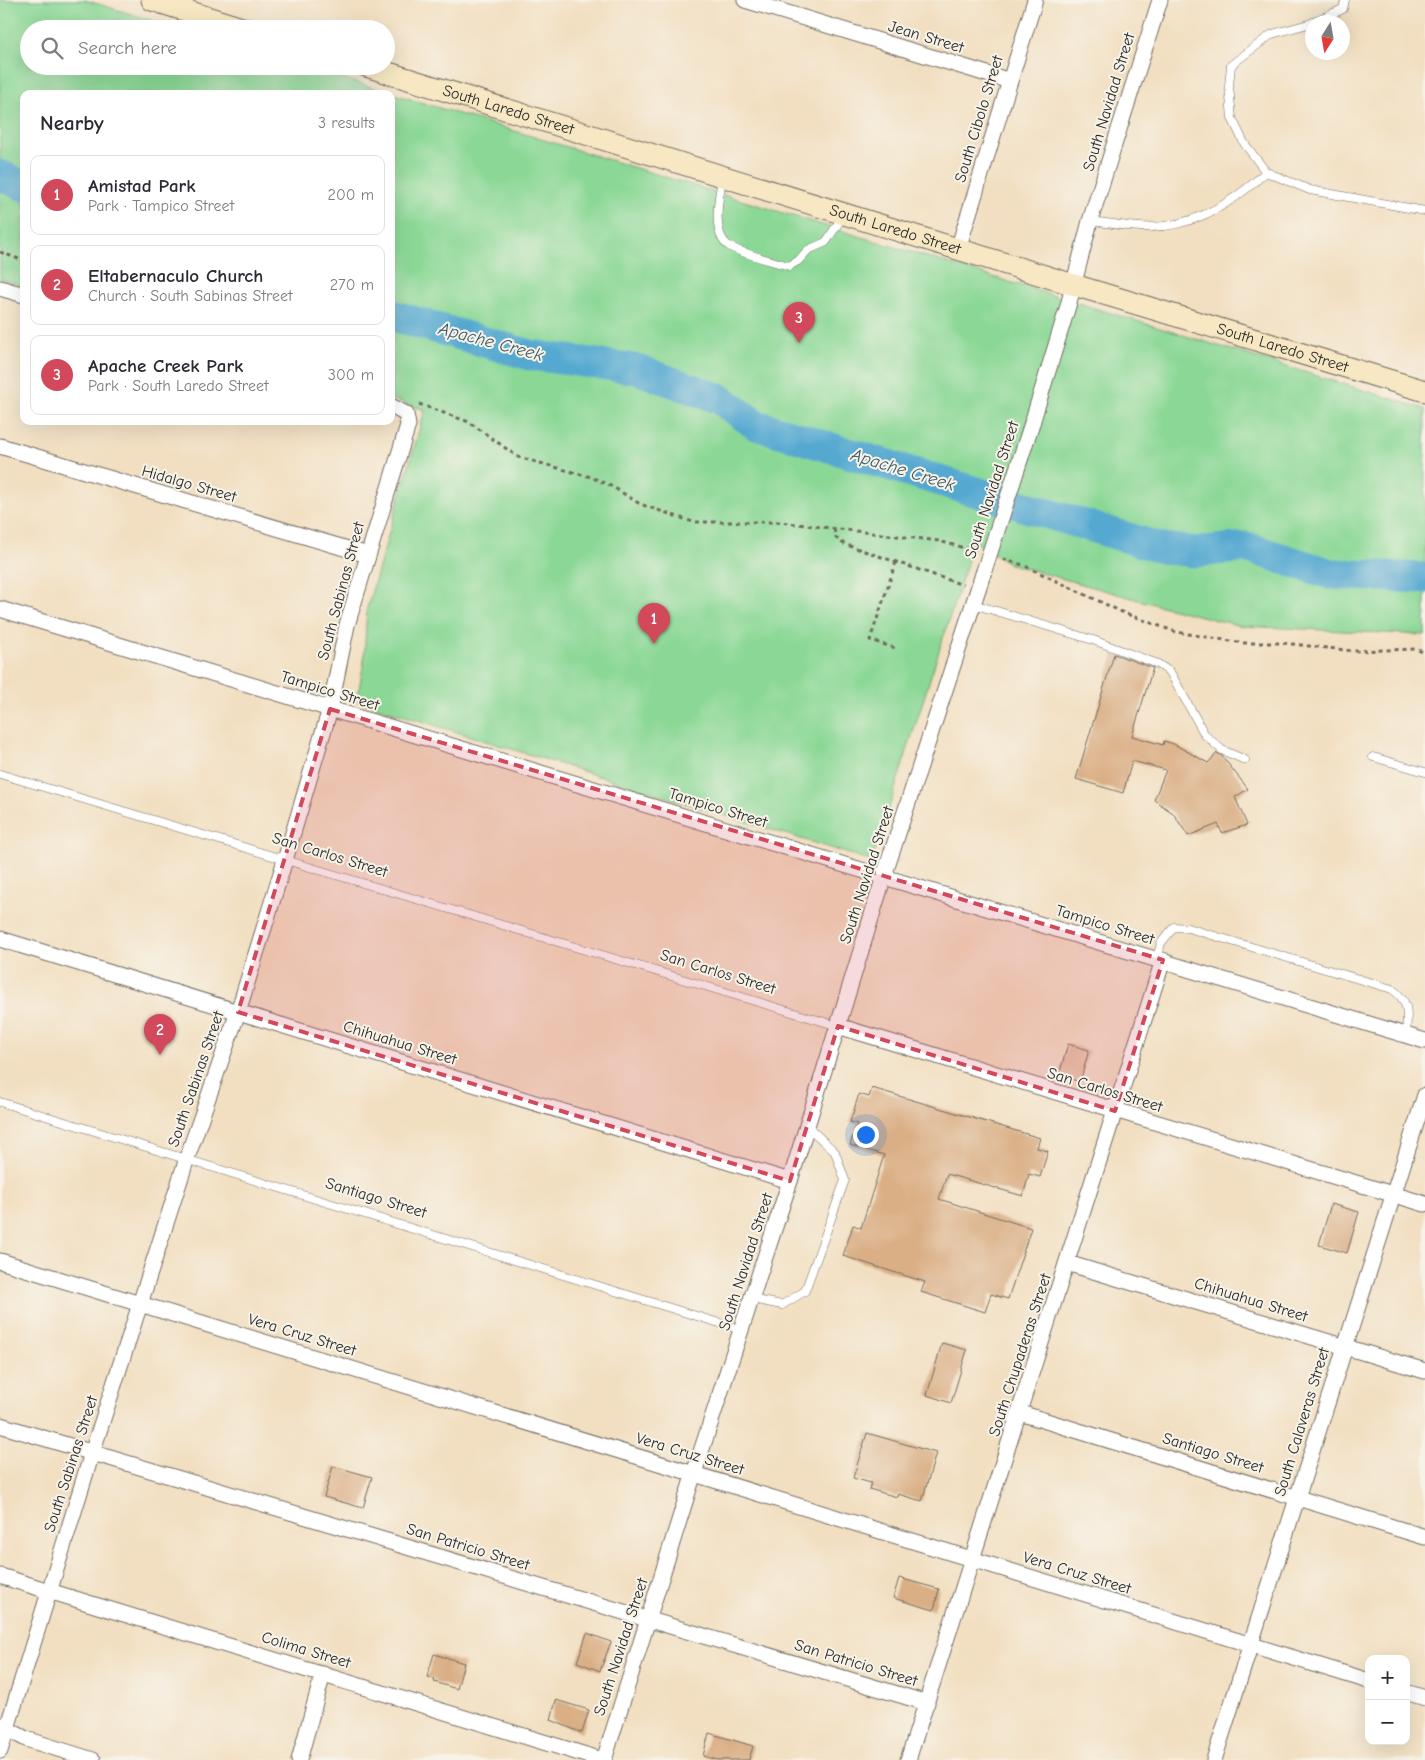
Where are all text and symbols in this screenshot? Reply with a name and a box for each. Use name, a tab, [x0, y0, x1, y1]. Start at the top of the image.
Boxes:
north arrow	[1305, 15, 1350, 60]
street label: Jean Street	[886, 17, 966, 57]
search box	[20, 20, 395, 75]
street label: South Navidad Street	[1079, 30, 1139, 173]
icon: search	[38, 34, 66, 62]
text: Search here	[78, 37, 177, 59]
street label: South Cibolo Street	[951, 53, 1007, 185]
street label: South Laredo Street	[440, 81, 577, 139]
text: Nearby	[40, 111, 104, 135]
text: 3 results	[318, 114, 375, 132]
text: Amistad Park	[88, 175, 195, 197]
text: 1	[54, 186, 60, 204]
text: 200 m	[328, 186, 374, 204]
text: Park · Tampico Street	[88, 197, 234, 215]
street label: South Laredo Street	[827, 201, 964, 259]
text: Eltabernaculo Church	[88, 265, 263, 287]
text: 2	[53, 276, 61, 294]
text: 270 m	[330, 276, 374, 294]
text: Church · South Sabinas Street	[88, 287, 293, 305]
pin: 3	[783, 302, 815, 343]
water label: Apache Creek	[435, 318, 546, 366]
street label: South Laredo Street	[1215, 320, 1351, 376]
text: Apache Creek Park	[88, 355, 243, 377]
text: 3	[53, 366, 61, 384]
text: 300 m	[328, 366, 374, 384]
text: Park · South Laredo Street	[88, 377, 269, 395]
street label: South Navidad Street	[961, 418, 1023, 561]
water label: Apache Creek	[848, 444, 958, 496]
street label: Hidalgo Street	[140, 462, 239, 506]
street label: South Sabinas Street	[314, 519, 368, 662]
pin: 1	[638, 603, 670, 644]
street label: Tampico Street	[279, 667, 382, 715]
street label: Tampico Street	[667, 784, 770, 832]
street label: South Navidad Street	[836, 803, 898, 946]
street label: San Carlos Street	[270, 829, 390, 881]
street label: Tampico Street	[1054, 901, 1157, 949]
street label: San Carlos Street	[658, 946, 778, 998]
street label: South Sabinas Street	[164, 1008, 228, 1149]
pin: 2	[144, 1014, 176, 1055]
street label: Chihuahua Street	[341, 1017, 459, 1069]
street label: San Carlos Street	[1045, 1064, 1165, 1116]
your location	[853, 1122, 879, 1148]
street label: Santiago Street	[323, 1174, 429, 1222]
street label: South Navidad Street	[715, 1190, 777, 1333]
street label: South Chupaderas Street	[985, 1271, 1055, 1439]
street label: Chihuahua Street	[1192, 1274, 1310, 1326]
street label: Vera Cruz Street	[246, 1310, 359, 1360]
street label: South Calaveras Street	[1271, 1345, 1333, 1499]
street label: South Sabinas Street	[40, 1393, 102, 1535]
street label: Vera Cruz Street	[634, 1429, 747, 1479]
street label: Santiago Street	[1160, 1429, 1266, 1477]
street label: San Patricio Street	[404, 1520, 532, 1574]
street label: Vera Cruz Street	[1021, 1548, 1134, 1598]
street label: South Navidad Street	[590, 1575, 652, 1718]
street label: Colima Street	[259, 1628, 353, 1672]
street label: San Patricio Street	[792, 1636, 920, 1690]
map controls	[1365, 1655, 1410, 1745]
button: +	[1365, 1655, 1410, 1700]
button: −	[1365, 1700, 1410, 1745]

